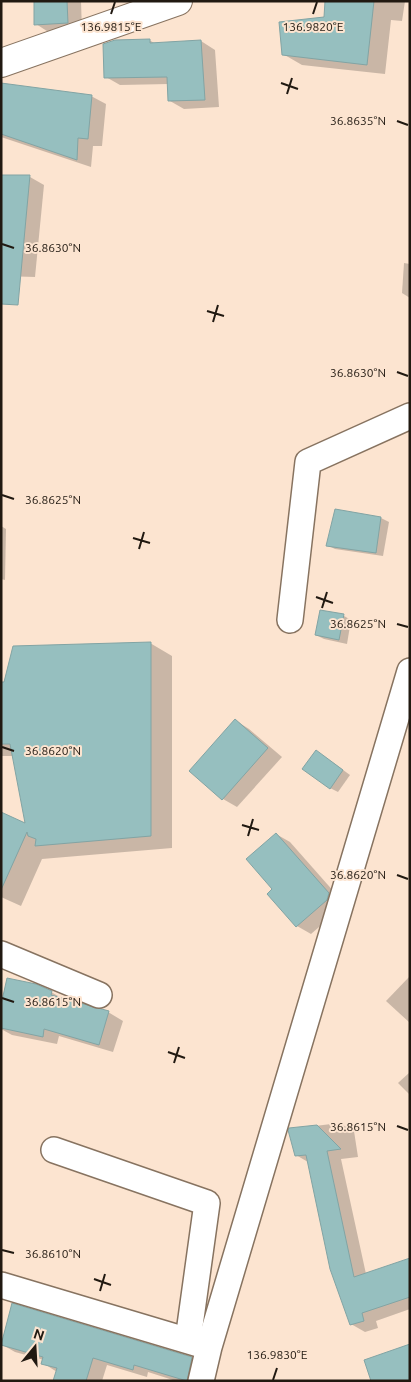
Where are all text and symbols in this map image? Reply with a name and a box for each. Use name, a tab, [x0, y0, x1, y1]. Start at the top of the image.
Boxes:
text: 136.9815°E	[81, 20, 142, 33]
text: 136.9820°E	[283, 20, 344, 33]
text: 36.8635°N	[330, 114, 386, 127]
text: 36.8630°N	[25, 241, 81, 254]
text: 36.8630°N	[330, 366, 386, 379]
text: 36.8625°N	[25, 493, 81, 506]
text: 36.8625°N	[330, 617, 386, 630]
text: 36.8620°N	[25, 744, 81, 757]
text: 36.8620°N	[330, 868, 386, 881]
text: 36.8615°N	[25, 995, 81, 1008]
text: 36.8615°N	[330, 1120, 386, 1133]
text: 36.8610°N	[25, 1247, 81, 1260]
north arrow	[10, 1322, 60, 1372]
text: N	[32, 1325, 46, 1344]
text: 136.9830°E	[247, 1348, 308, 1361]

